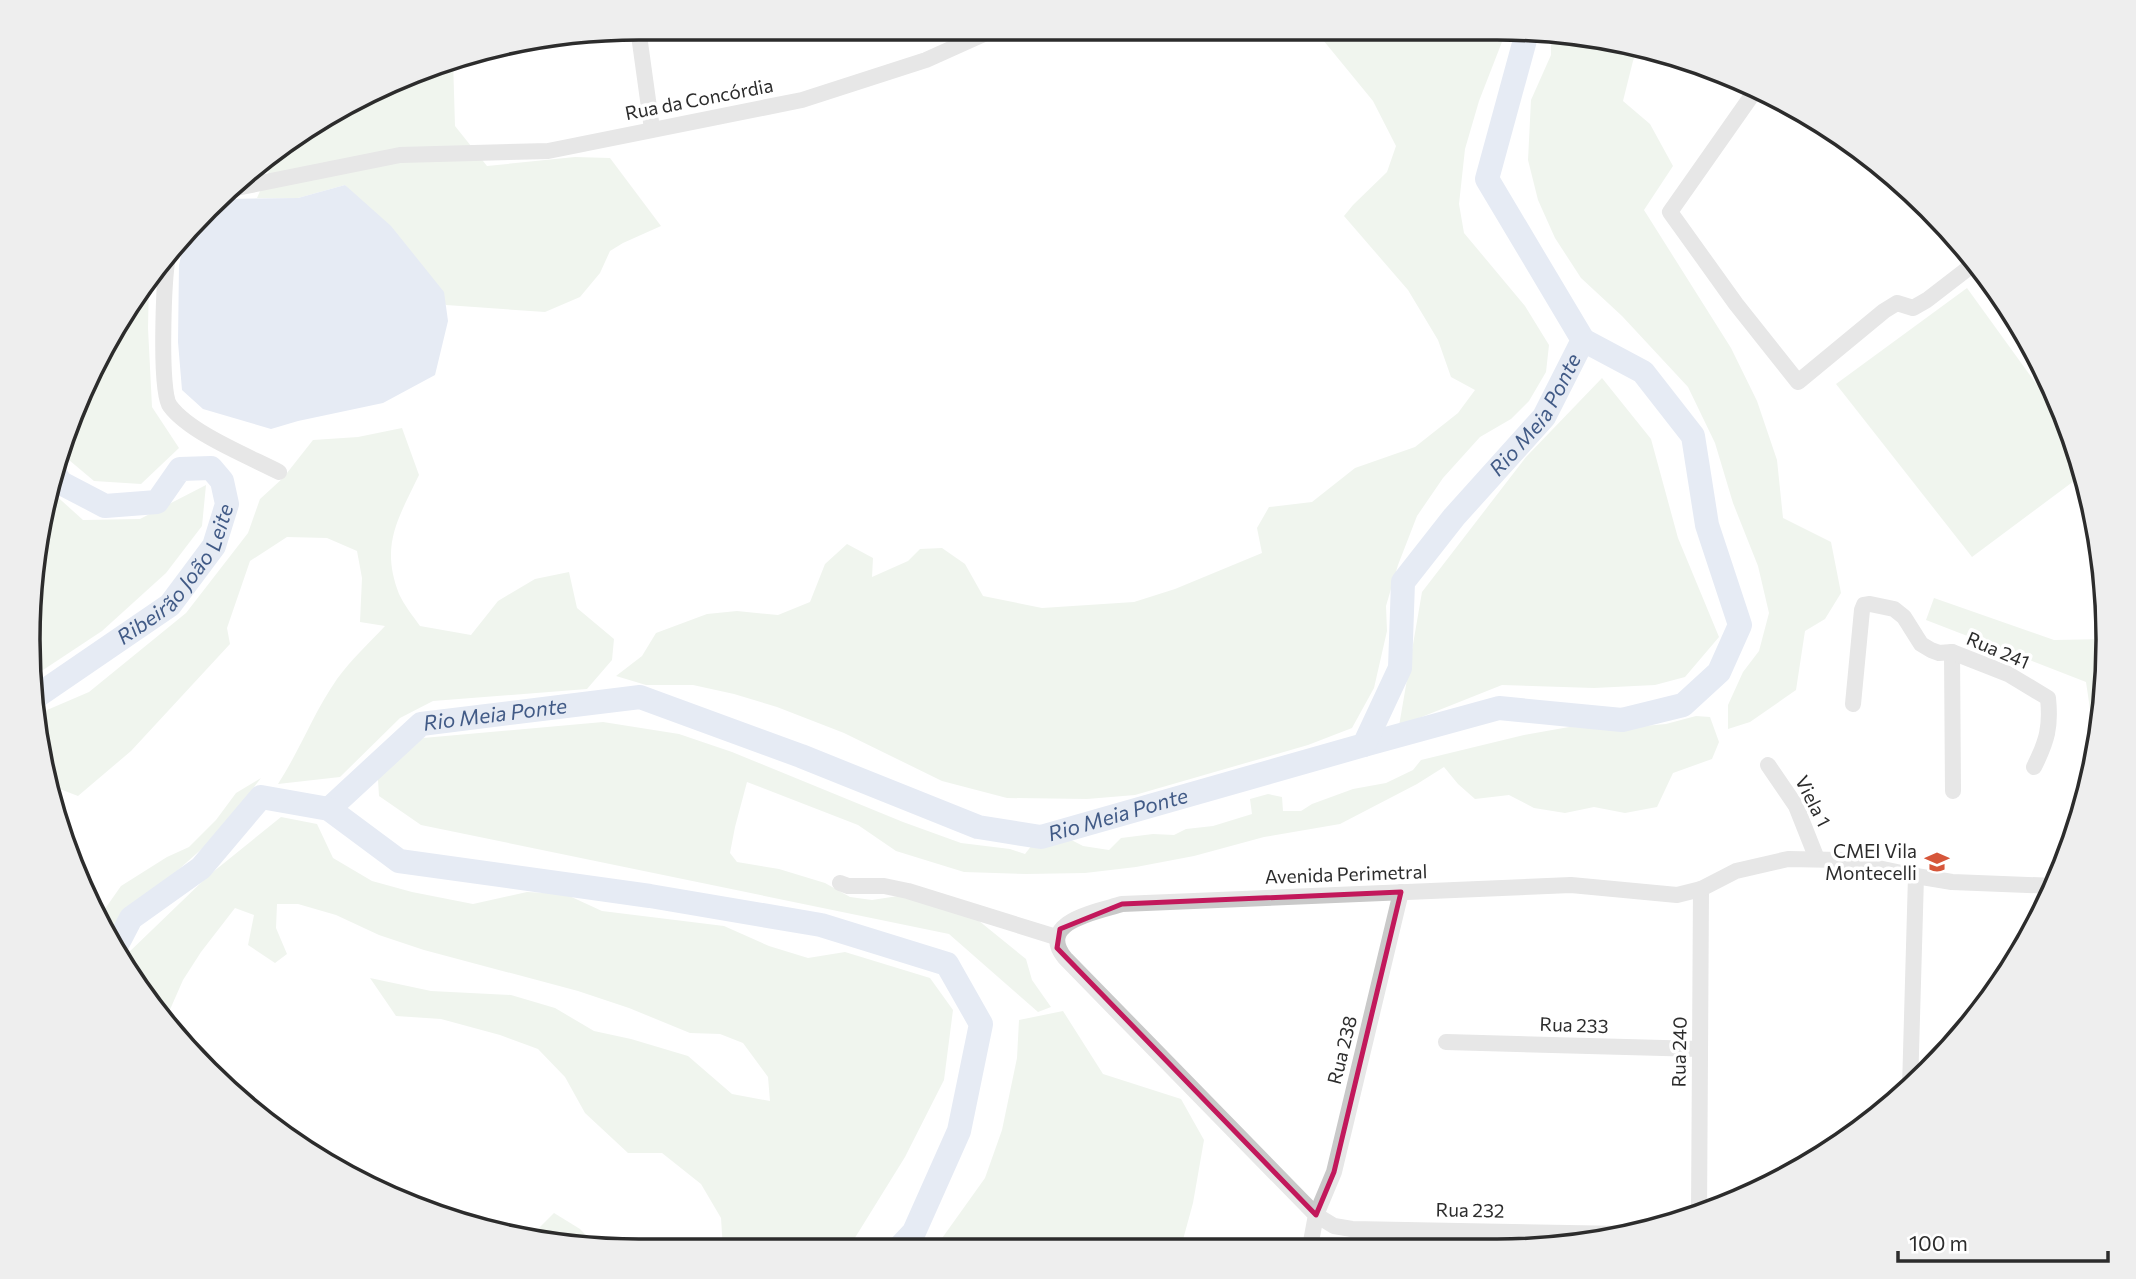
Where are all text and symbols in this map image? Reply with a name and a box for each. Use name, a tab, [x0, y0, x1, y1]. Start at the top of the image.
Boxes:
street label: Rua da Concórdia	[623, 73, 775, 124]
water label: Rio Meia Ponte	[1483, 349, 1585, 480]
water label: Ribeirão João Leite	[112, 500, 237, 649]
street label: Rua 241	[1963, 626, 2033, 673]
water label: Rio Meia Ponte	[422, 692, 568, 735]
street label: Viela 1	[1791, 771, 1836, 830]
water label: Rio Meia Ponte	[1045, 782, 1191, 845]
place label: CMEI Vila Montecelli	[1825, 839, 1917, 884]
school or university icon: CMEI Vila Montecelli	[1923, 848, 1951, 876]
street label: Avenida Perimetral	[1264, 859, 1428, 888]
street label: Rua 233	[1539, 1012, 1609, 1037]
street label: Rua 238	[1322, 1013, 1361, 1086]
street label: Rua 240	[1666, 1016, 1691, 1088]
street label: Rua 232	[1435, 1197, 1505, 1222]
scale bar	[1898, 1220, 2108, 1264]
text: 100 m	[1909, 1230, 1968, 1255]

